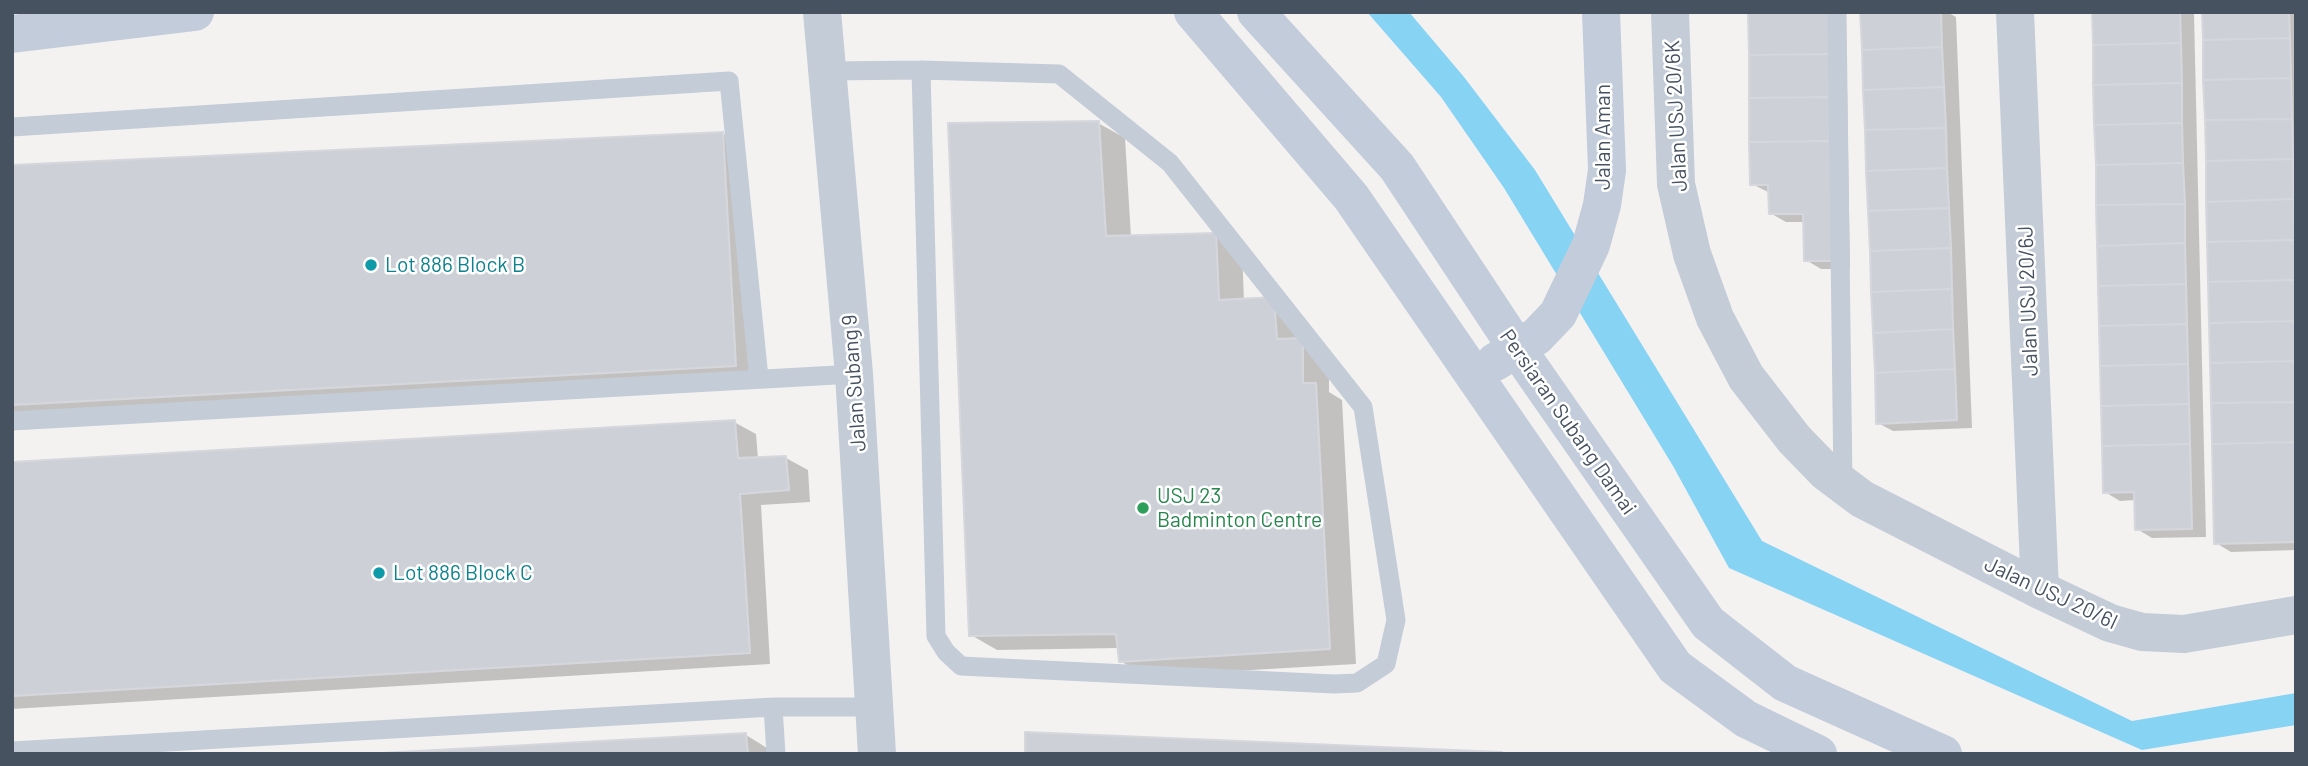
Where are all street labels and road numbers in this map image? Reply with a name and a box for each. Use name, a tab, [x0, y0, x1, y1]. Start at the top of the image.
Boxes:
street label: Jalan USJ 20/6K	[1659, 40, 1693, 192]
street label: Jalan Aman	[1590, 84, 1616, 190]
street label: Jalan USJ 20/6J	[2013, 225, 2043, 377]
street label: Jalan Subang 9	[837, 314, 871, 452]
street label: Persiaran Subang Damai	[1494, 325, 1642, 519]
street label: Jalan USJ 20/6I	[1980, 551, 2122, 635]

